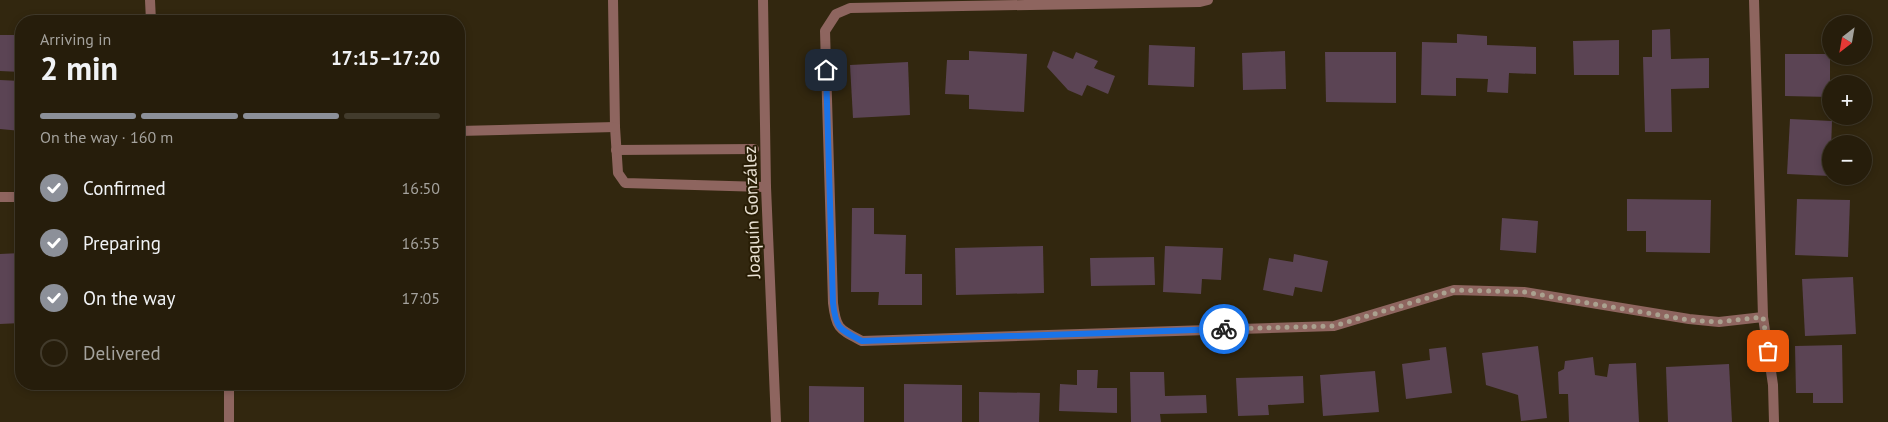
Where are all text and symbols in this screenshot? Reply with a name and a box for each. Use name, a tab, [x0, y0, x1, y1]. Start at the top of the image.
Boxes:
north arrow	[1822, 15, 1872, 65]
map controls	[1822, 15, 1872, 185]
text: Arriving in	[40, 29, 111, 49]
text: 17:15–17:20	[331, 46, 440, 70]
text: 2 min	[40, 47, 118, 89]
pin	[805, 49, 847, 91]
icon: home	[812, 56, 840, 84]
button: +	[1822, 75, 1872, 125]
text: On the way · 160 m	[40, 127, 173, 147]
button: −	[1822, 135, 1872, 185]
street label: Joaquín González	[738, 145, 765, 280]
icon: check	[40, 174, 68, 202]
text: Confirmed	[83, 176, 166, 200]
text: 16:50	[402, 178, 440, 198]
icon: check	[40, 229, 68, 257]
text: Preparing	[83, 231, 161, 255]
text: 16:55	[402, 233, 440, 253]
icon: check	[40, 284, 68, 312]
text: On the way	[83, 286, 175, 310]
text: 17:05	[402, 288, 440, 308]
courier	[1199, 304, 1249, 354]
icon: bike	[1210, 315, 1238, 343]
pin	[1747, 330, 1789, 372]
icon: bag	[1754, 337, 1782, 365]
text: Delivered	[83, 341, 161, 365]

